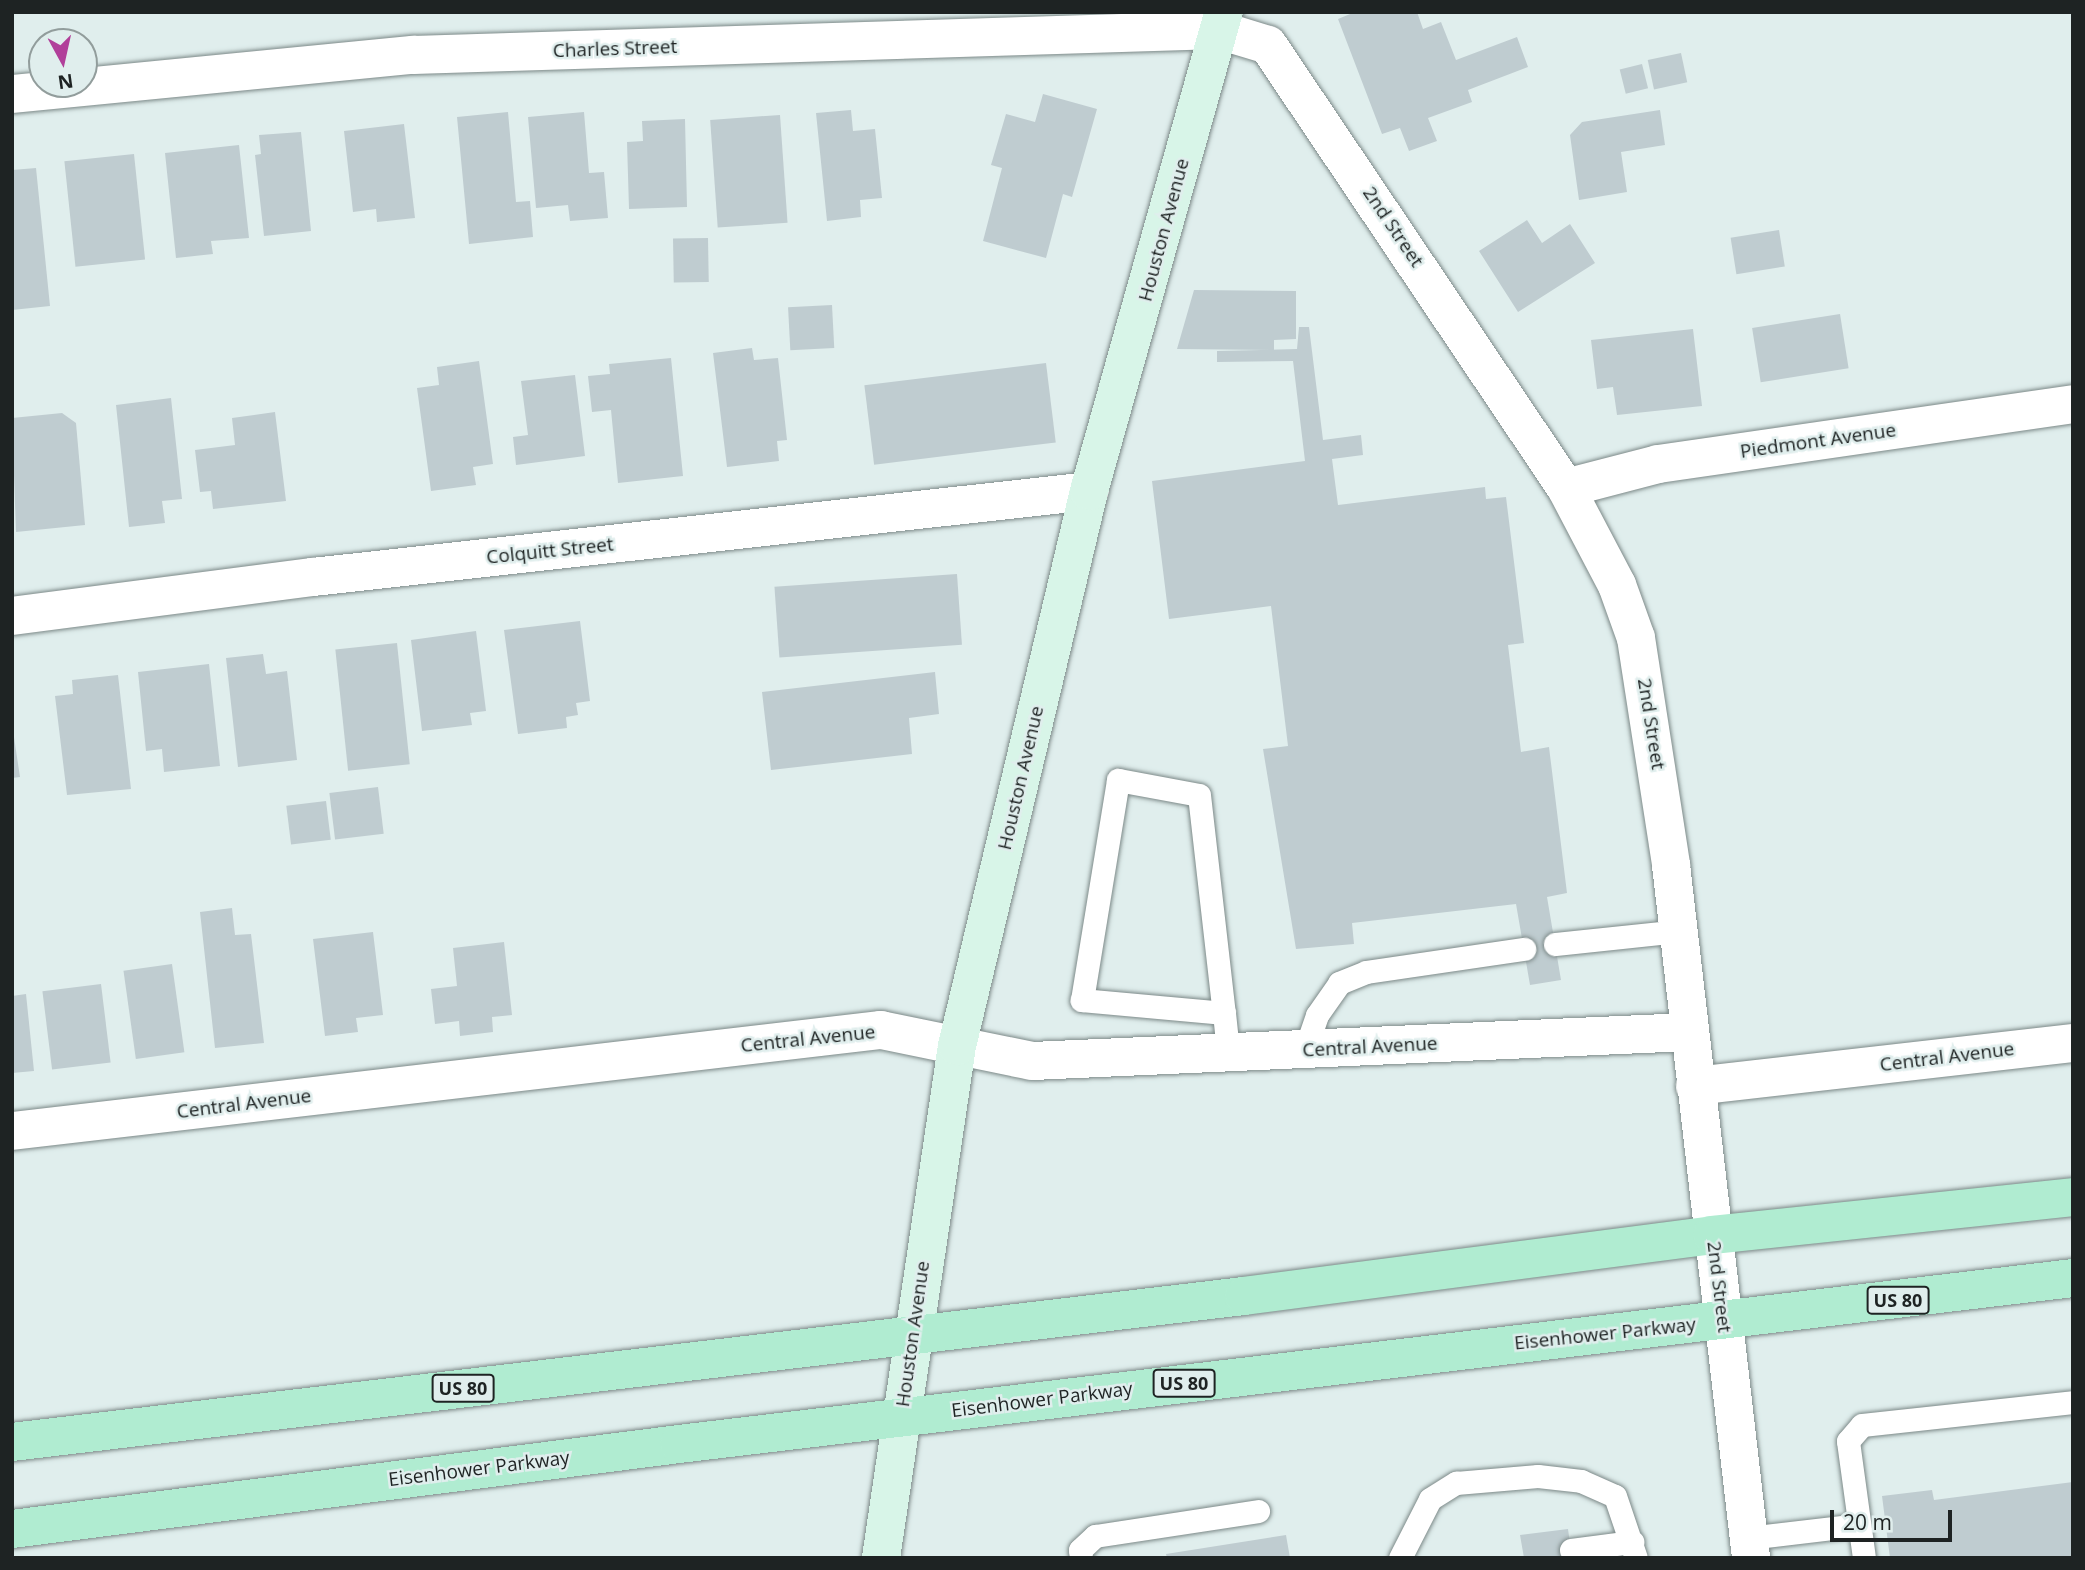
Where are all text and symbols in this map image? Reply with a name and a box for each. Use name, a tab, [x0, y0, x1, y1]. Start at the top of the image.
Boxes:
north arrow	[28, 28, 98, 98]
street label: Charles Street	[552, 35, 678, 63]
text: N	[56, 68, 75, 96]
street label: Houston Avenue	[1134, 156, 1194, 304]
street label: 2nd Street	[1358, 182, 1428, 272]
street label: Piedmont Avenue	[1739, 419, 1897, 463]
street label: Colquitt Street	[485, 533, 615, 569]
street label: 2nd Street	[1633, 677, 1669, 771]
street label: Houston Avenue	[993, 704, 1049, 852]
street label: Central Avenue	[740, 1021, 876, 1057]
street label: Central Avenue	[1302, 1032, 1438, 1062]
street label: Central Avenue	[1878, 1037, 2016, 1077]
street label: Central Avenue	[175, 1084, 313, 1124]
street label: 2nd Street	[1702, 1240, 1736, 1334]
street label: Houston Avenue	[891, 1260, 935, 1408]
road number: US 80	[1867, 1286, 1930, 1315]
street label: Eisenhower Parkway	[1513, 1313, 1697, 1355]
road number: US 80	[1152, 1368, 1216, 1398]
road number: US 80	[432, 1373, 494, 1402]
street label: Eisenhower Parkway	[950, 1378, 1134, 1422]
street label: Eisenhower Parkway	[387, 1447, 571, 1491]
scale bar	[1833, 1496, 1955, 1540]
text: 20 m	[1843, 1508, 1892, 1536]

